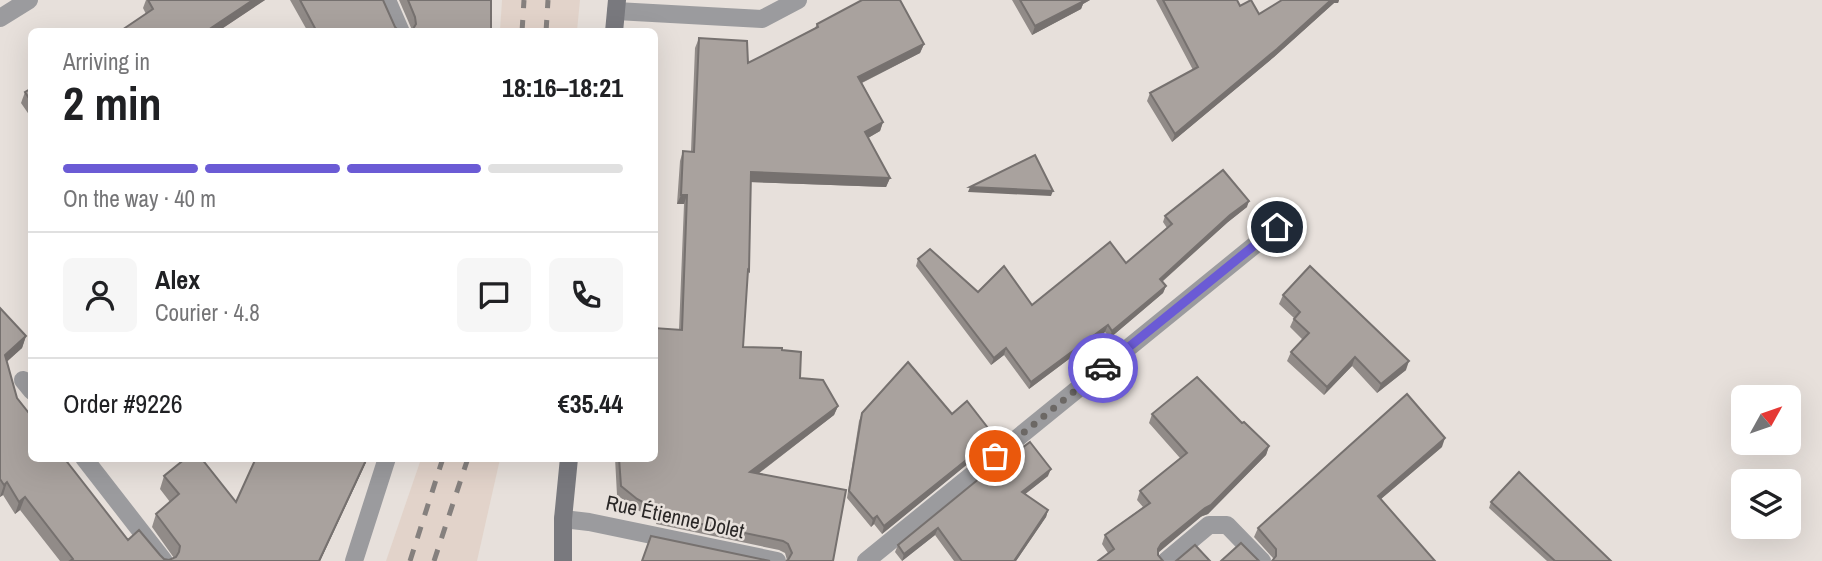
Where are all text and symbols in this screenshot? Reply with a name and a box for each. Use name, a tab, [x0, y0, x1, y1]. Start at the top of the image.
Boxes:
text: Arriving in	[63, 46, 150, 77]
text: 18:16–18:21	[502, 70, 623, 105]
text: 2 min	[63, 72, 162, 134]
text: On the way · 40 m	[63, 183, 216, 214]
pin	[1247, 197, 1307, 257]
icon: home	[1258, 208, 1296, 246]
button: person	[63, 258, 137, 332]
button: chat	[457, 258, 531, 332]
button: phone	[549, 258, 623, 332]
text: Alex	[155, 262, 200, 297]
text: Courier · 4.8	[155, 297, 260, 328]
courier	[1068, 333, 1138, 403]
icon: car	[1084, 349, 1122, 387]
north arrow	[1731, 385, 1801, 455]
map controls	[1731, 385, 1801, 539]
text: Order #9226	[63, 386, 183, 421]
text: €35.44	[558, 386, 623, 421]
pin	[965, 426, 1025, 486]
icon: bag	[976, 437, 1014, 475]
button: layers	[1731, 469, 1801, 539]
street label: Rue Étienne Dolet	[603, 488, 747, 545]

